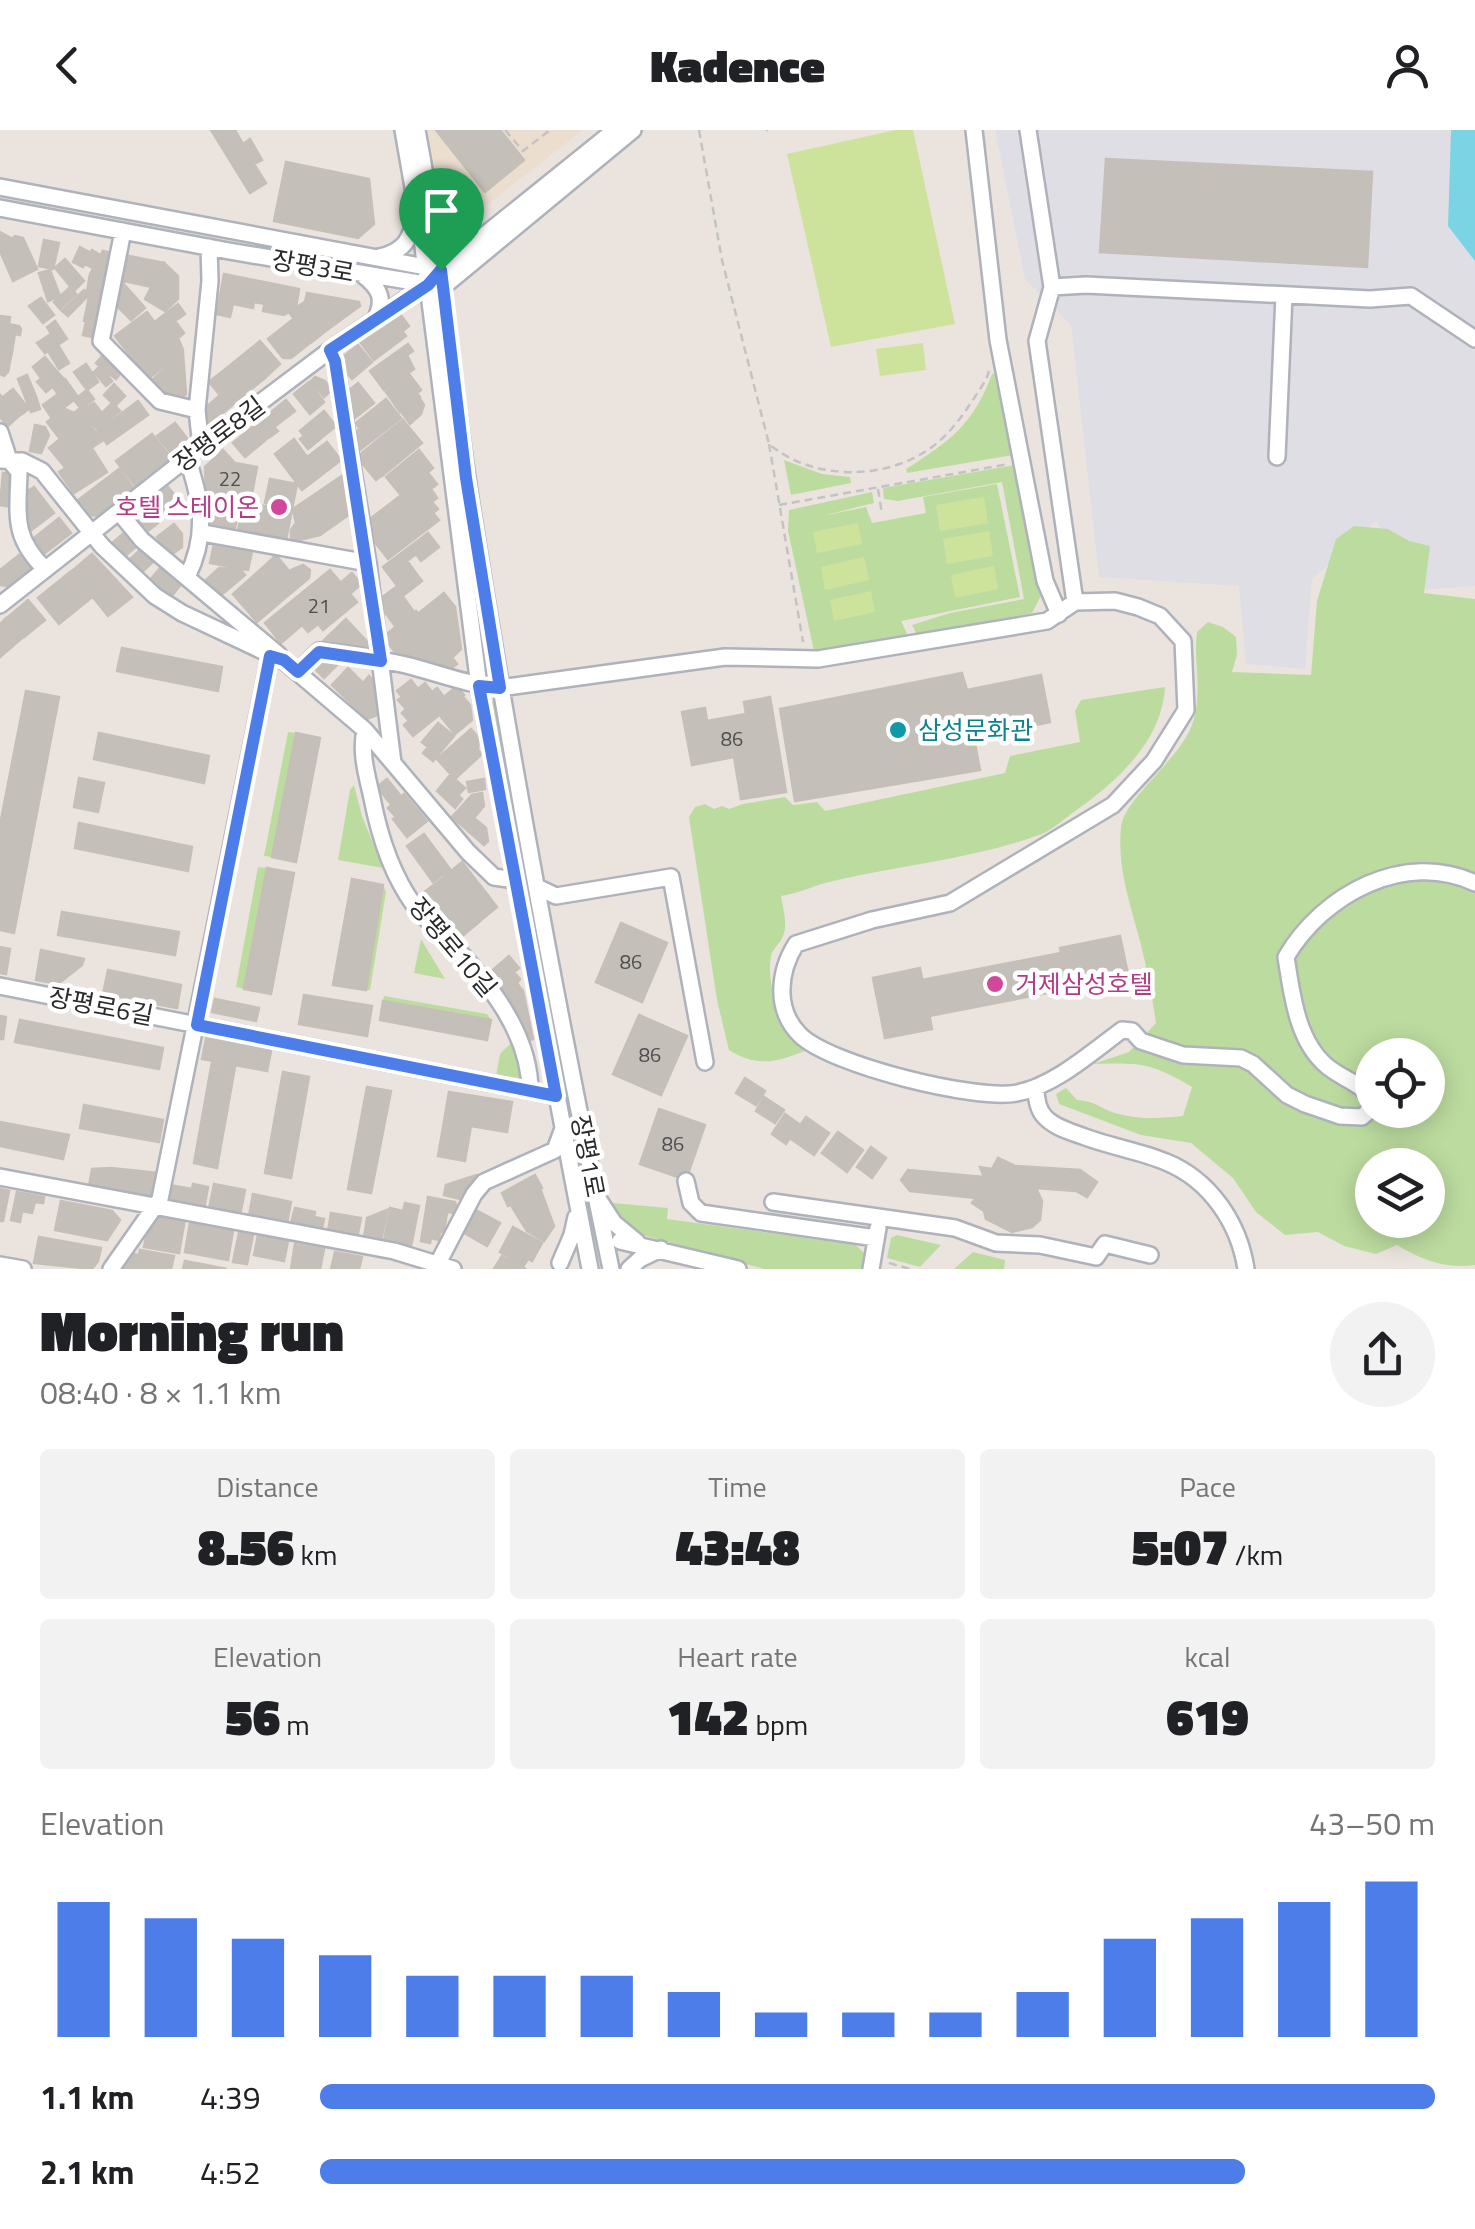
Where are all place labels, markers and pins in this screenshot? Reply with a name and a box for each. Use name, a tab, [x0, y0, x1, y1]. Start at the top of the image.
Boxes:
pin	[399, 168, 484, 271]
place label: 호텔 스테이온	[115, 488, 259, 526]
marker: 호텔 스테이온	[268, 496, 290, 518]
place label: 삼성문화관	[918, 711, 1033, 749]
marker: 삼성문화관	[887, 719, 909, 741]
place label: 거제삼성호텔	[1015, 965, 1153, 1003]
marker: 거제삼성호텔	[984, 973, 1006, 995]

